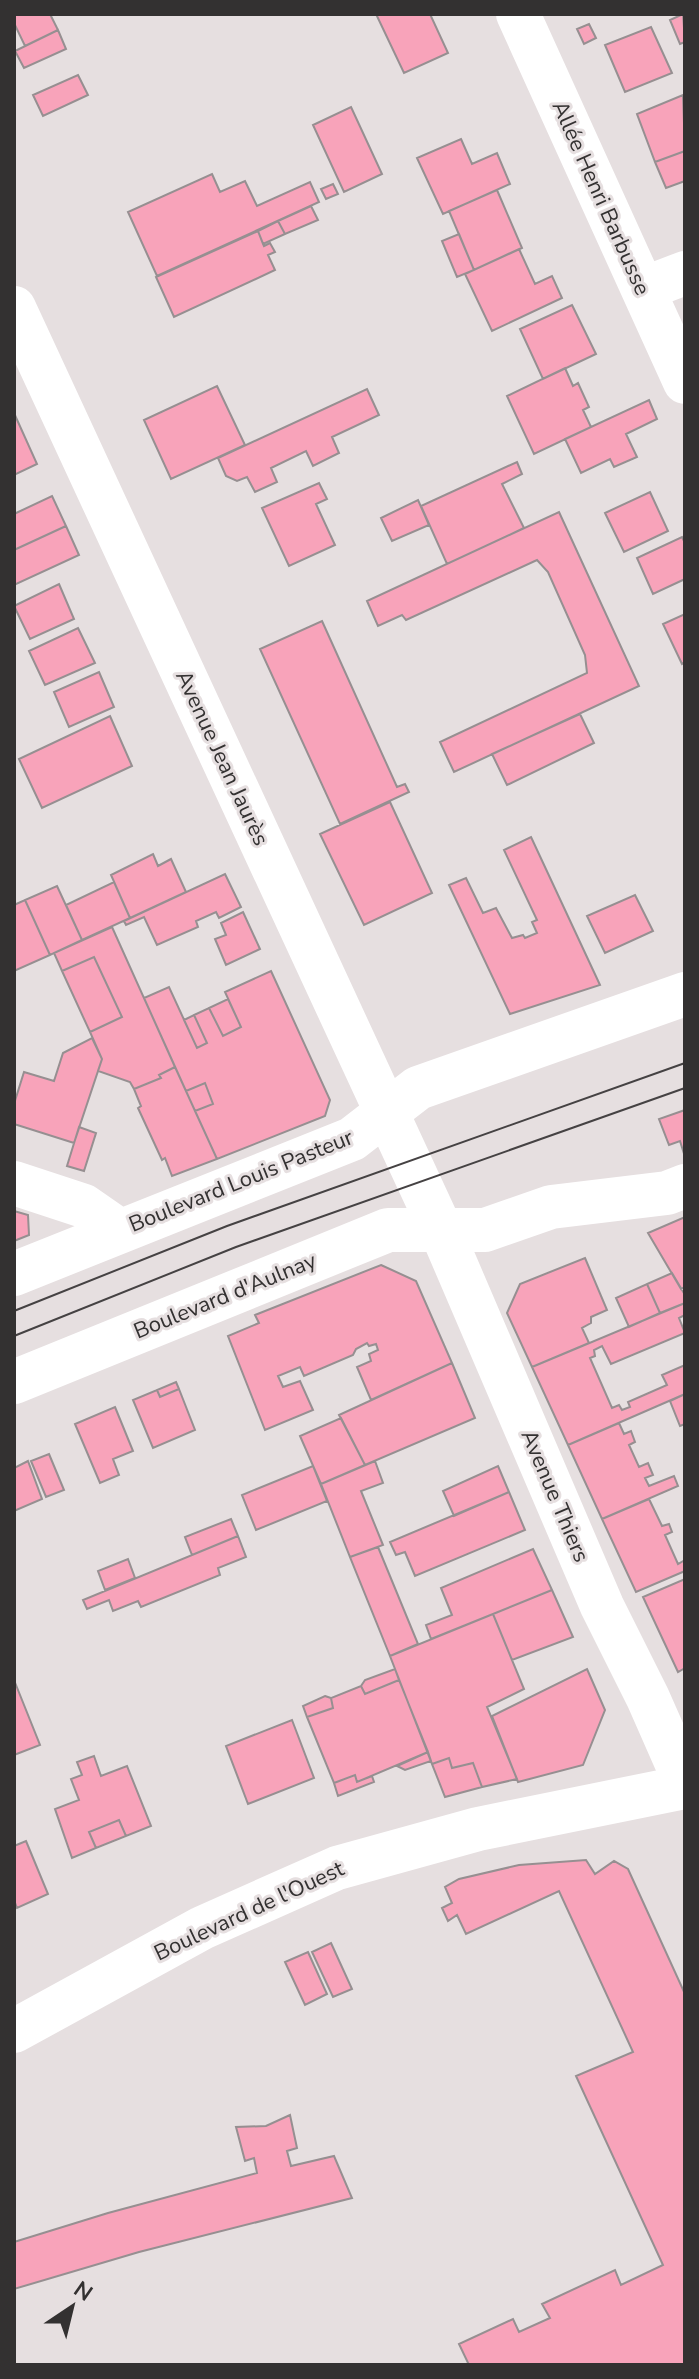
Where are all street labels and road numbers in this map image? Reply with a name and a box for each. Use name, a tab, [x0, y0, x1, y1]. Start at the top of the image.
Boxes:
street label: Allée Henri Barbusse	[545, 96, 657, 300]
street label: Avenue Jean Jaurès	[168, 665, 276, 851]
street label: Boulevard Louis Pasteur	[124, 1122, 358, 1240]
street label: Boulevard d'Aulnay	[129, 1245, 321, 1346]
street label: Avenue Thiers	[514, 1425, 596, 1567]
street label: Boulevard de l'Ouest	[149, 1854, 349, 1968]

